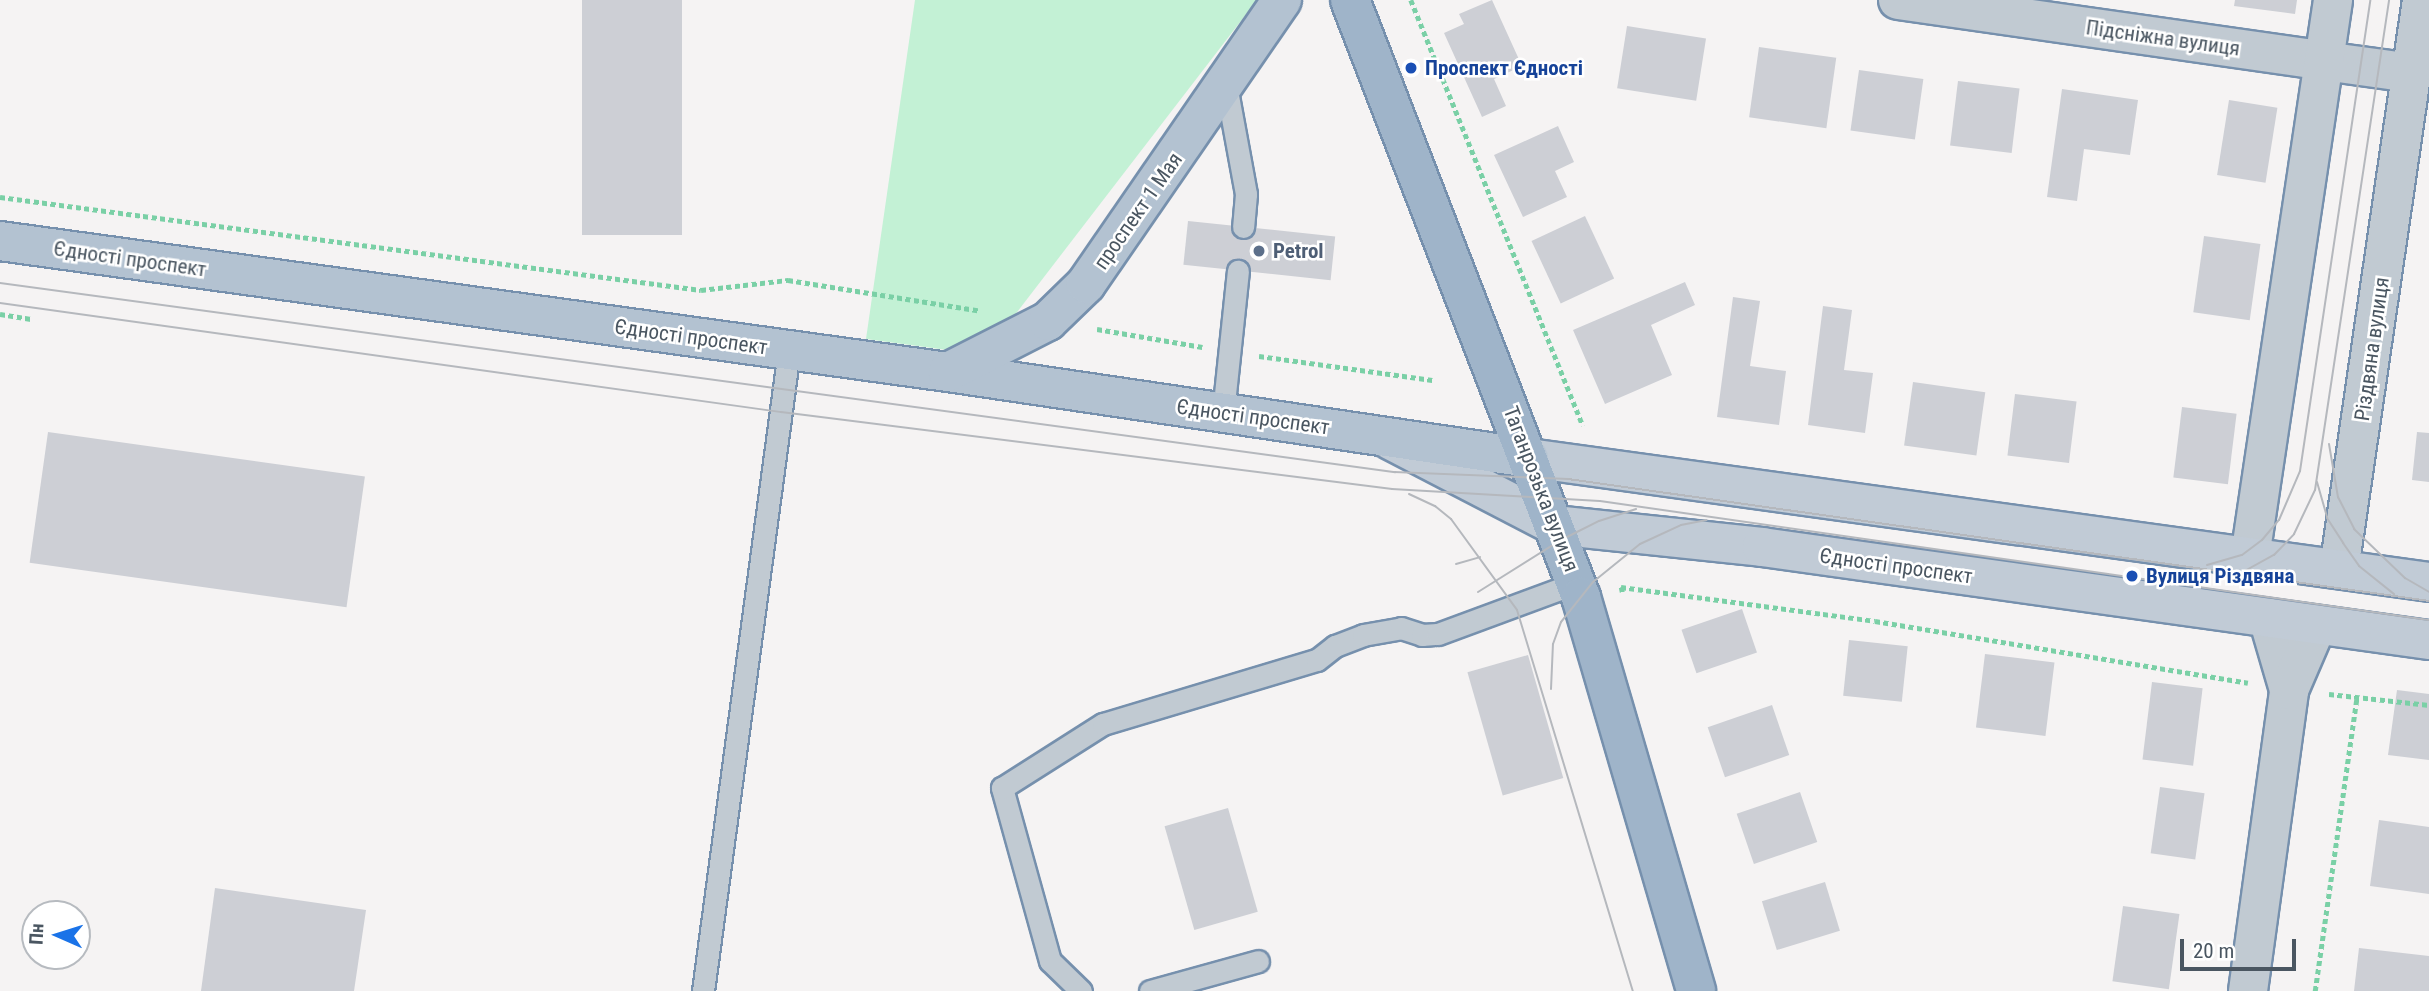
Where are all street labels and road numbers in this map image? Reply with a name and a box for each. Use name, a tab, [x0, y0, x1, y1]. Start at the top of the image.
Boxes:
street label: Підсніжна вулиця	[2084, 15, 2242, 61]
street label: проспект 1 Мая	[1088, 148, 1188, 274]
street label: Єдності проспект	[52, 236, 208, 282]
street label: Різдвяна вулиця	[2349, 276, 2395, 422]
street label: Єдності проспект	[613, 314, 769, 360]
street label: Єдності проспект	[1175, 394, 1331, 440]
street label: Таганрозька вулиця	[1498, 403, 1584, 575]
street label: Єдності проспект	[1818, 543, 1974, 589]

